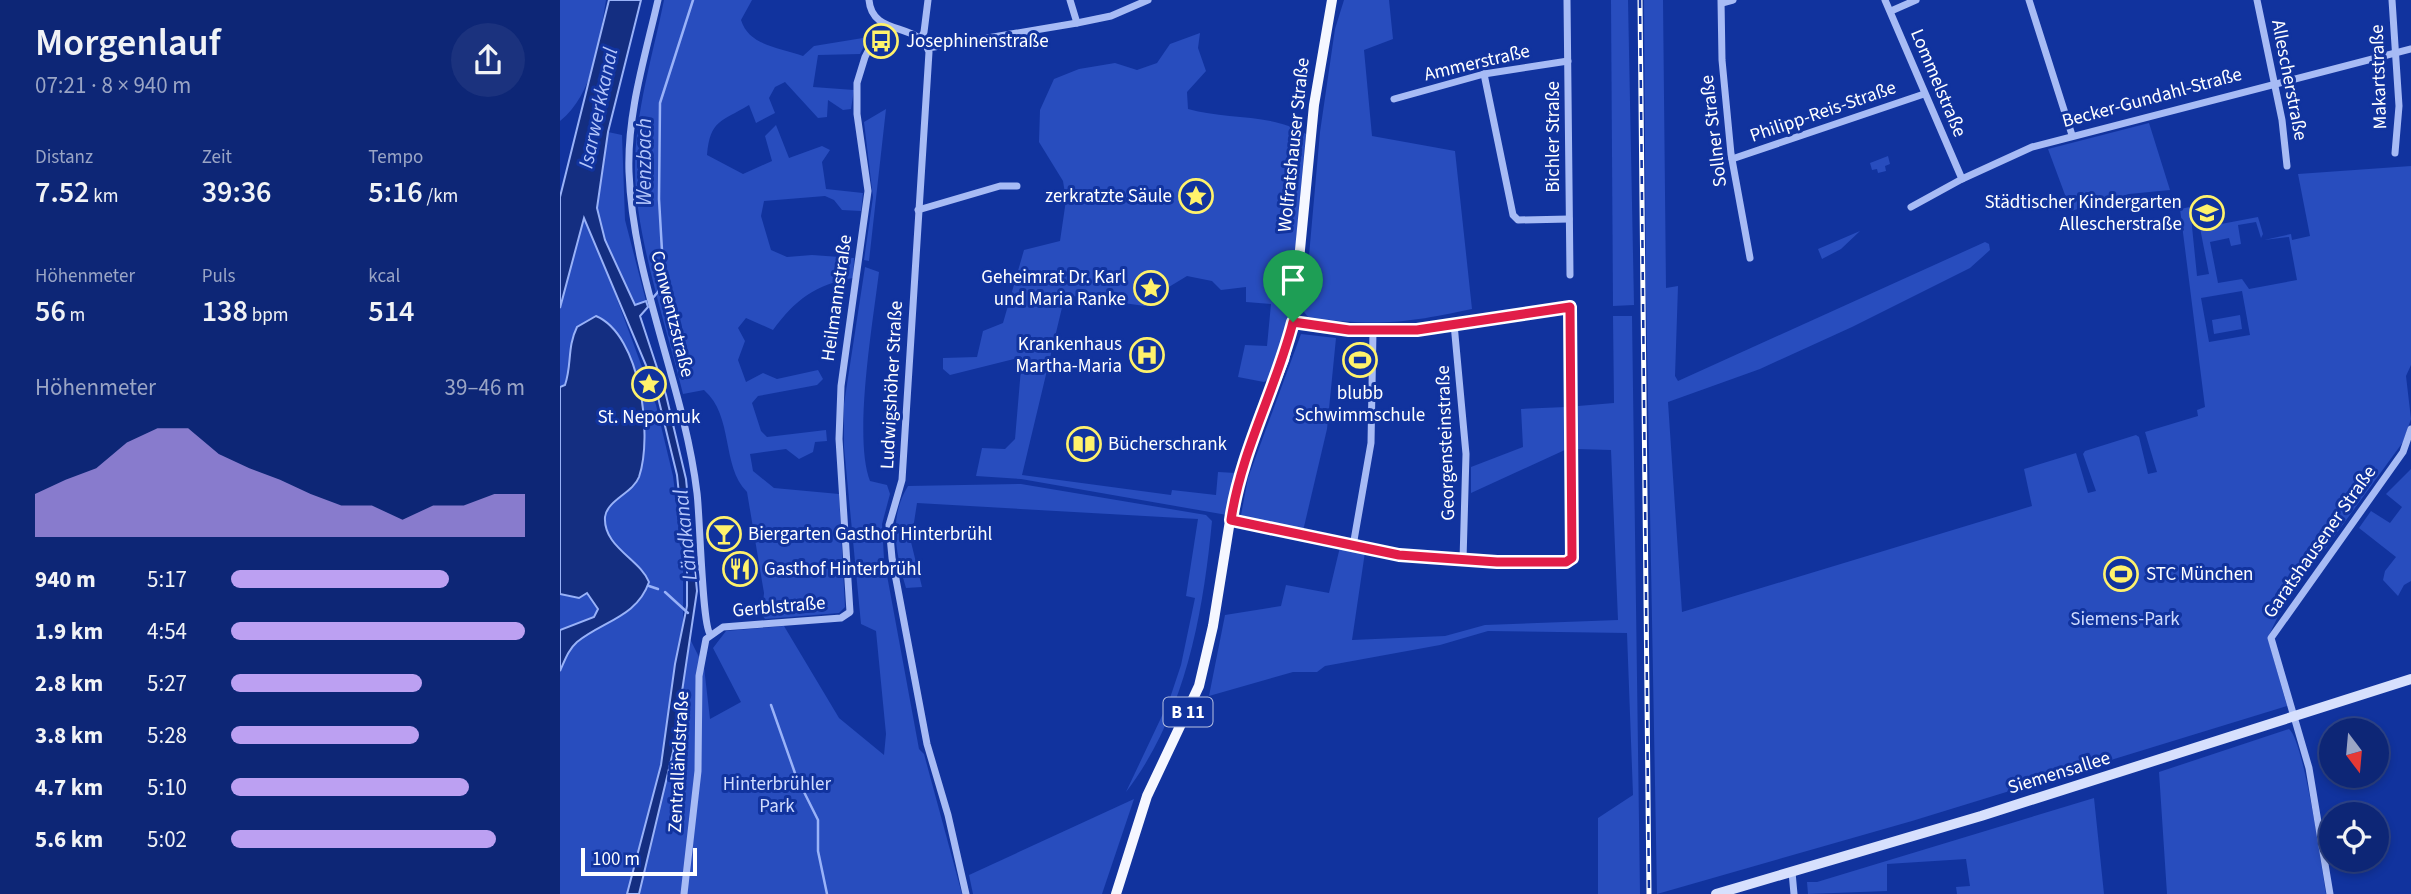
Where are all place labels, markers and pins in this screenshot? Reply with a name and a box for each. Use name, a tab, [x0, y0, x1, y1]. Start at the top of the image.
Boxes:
bus stop icon: Josephinenstraße	[862, 22, 900, 60]
place label: Josephinenstraße	[906, 28, 1049, 55]
place icon: zerkratzte Säule	[1177, 177, 1215, 215]
place label: zerkratzte Säule	[1045, 183, 1172, 210]
place label: Städtischer Kindergarten Allescherstraße	[1984, 189, 2182, 238]
school or university icon: Städtischer Kindergarten Allescherstraße	[2188, 194, 2226, 232]
pin	[1263, 250, 1323, 322]
place label: Geheimrat Dr. Karl und Maria Ranke	[981, 264, 1126, 313]
place icon: Geheimrat Dr. Karl und Maria Ranke	[1132, 269, 1170, 307]
place label: Krankenhaus Martha-Maria	[1016, 331, 1122, 380]
hospital icon: Krankenhaus Martha-Maria	[1128, 336, 1166, 374]
sports icon: blubb Schwimmschule	[1341, 341, 1379, 379]
place icon: St. Nepomuk	[630, 365, 668, 403]
place label: blubb Schwimmschule	[1295, 380, 1425, 429]
place label: St. Nepomuk	[598, 404, 701, 431]
library icon: Bücherschrank	[1065, 425, 1103, 463]
place label: Bücherschrank	[1108, 431, 1228, 458]
bar icon: Biergarten Gasthof Hinterbrühl	[705, 515, 743, 553]
place label: Biergarten Gasthof Hinterbrühl	[748, 521, 993, 548]
restaurant icon: Gasthof Hinterbrühl	[721, 550, 759, 588]
sports icon: STC München	[2102, 555, 2140, 593]
place label: Gasthof Hinterbrühl	[764, 556, 922, 583]
place label: STC München	[2146, 561, 2254, 588]

